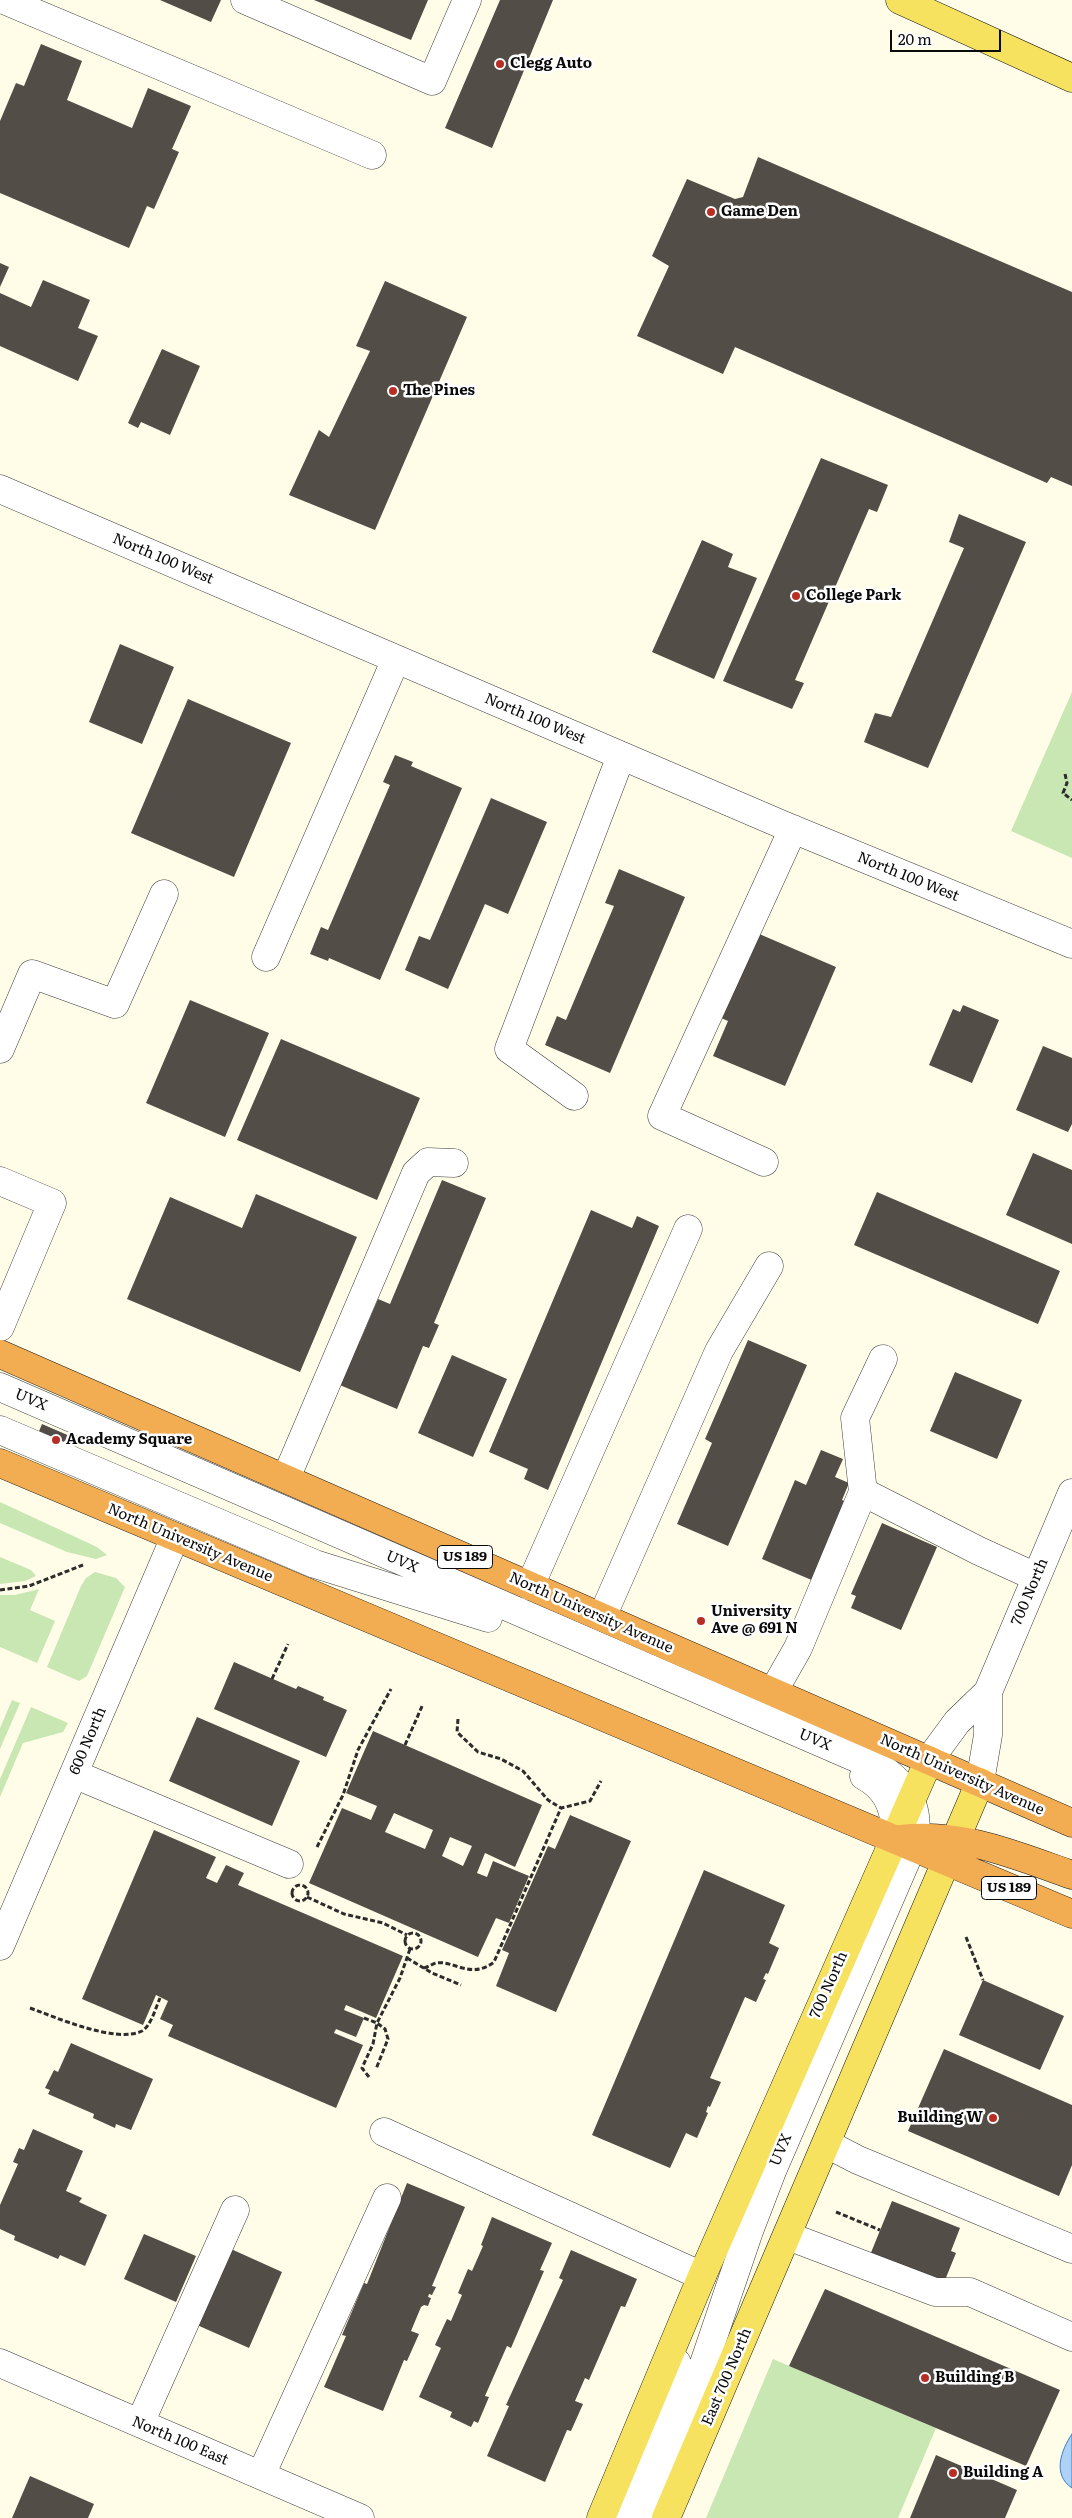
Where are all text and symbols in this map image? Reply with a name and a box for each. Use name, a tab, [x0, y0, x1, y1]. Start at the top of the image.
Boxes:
scale bar	[892, 20, 1003, 52]
text: 20 m	[898, 27, 932, 50]
place label: Clegg Auto	[510, 55, 592, 73]
marker: Clegg Auto	[494, 58, 506, 70]
place label: Game Den	[721, 203, 798, 221]
marker: Game Den	[705, 206, 717, 218]
place label: The Pines	[403, 382, 475, 400]
marker: The Pines	[387, 385, 399, 397]
street label: North 100 West	[110, 530, 216, 588]
place label: College Park	[806, 587, 901, 605]
marker: College Park	[790, 590, 802, 602]
street label: North 100 West	[482, 690, 588, 748]
street label: North 100 West	[854, 848, 962, 906]
street label: UVX	[12, 1385, 50, 1415]
place label: Academy Square	[66, 1431, 192, 1449]
marker: Academy Square	[50, 1434, 62, 1446]
street label: North University Avenue	[105, 1500, 275, 1586]
road number: US 189	[438, 1545, 492, 1568]
street label: UVX	[383, 1547, 421, 1577]
street label: 700 North	[1008, 1556, 1052, 1628]
street label: North University Avenue	[506, 1569, 676, 1657]
place label: University Ave @ 691 N	[711, 1603, 798, 1638]
marker: University Ave @ 691 N	[695, 1615, 707, 1627]
street label: 600 North	[66, 1704, 110, 1778]
street label: UVX	[796, 1725, 834, 1755]
street label: North University Avenue	[877, 1731, 1047, 1819]
road number: US 189	[982, 1876, 1036, 1900]
street label: 700 North	[806, 1949, 852, 2021]
place label: Building W	[897, 2109, 983, 2127]
marker: Building W	[987, 2112, 999, 2124]
street label: UVX	[766, 2131, 796, 2169]
street label: East 700 North	[698, 2325, 756, 2429]
place label: Building B	[935, 2369, 1014, 2387]
marker: Building B	[919, 2372, 931, 2384]
street label: North 100 East	[129, 2413, 231, 2469]
place label: Building A	[963, 2464, 1043, 2482]
marker: Building A	[947, 2467, 959, 2479]

